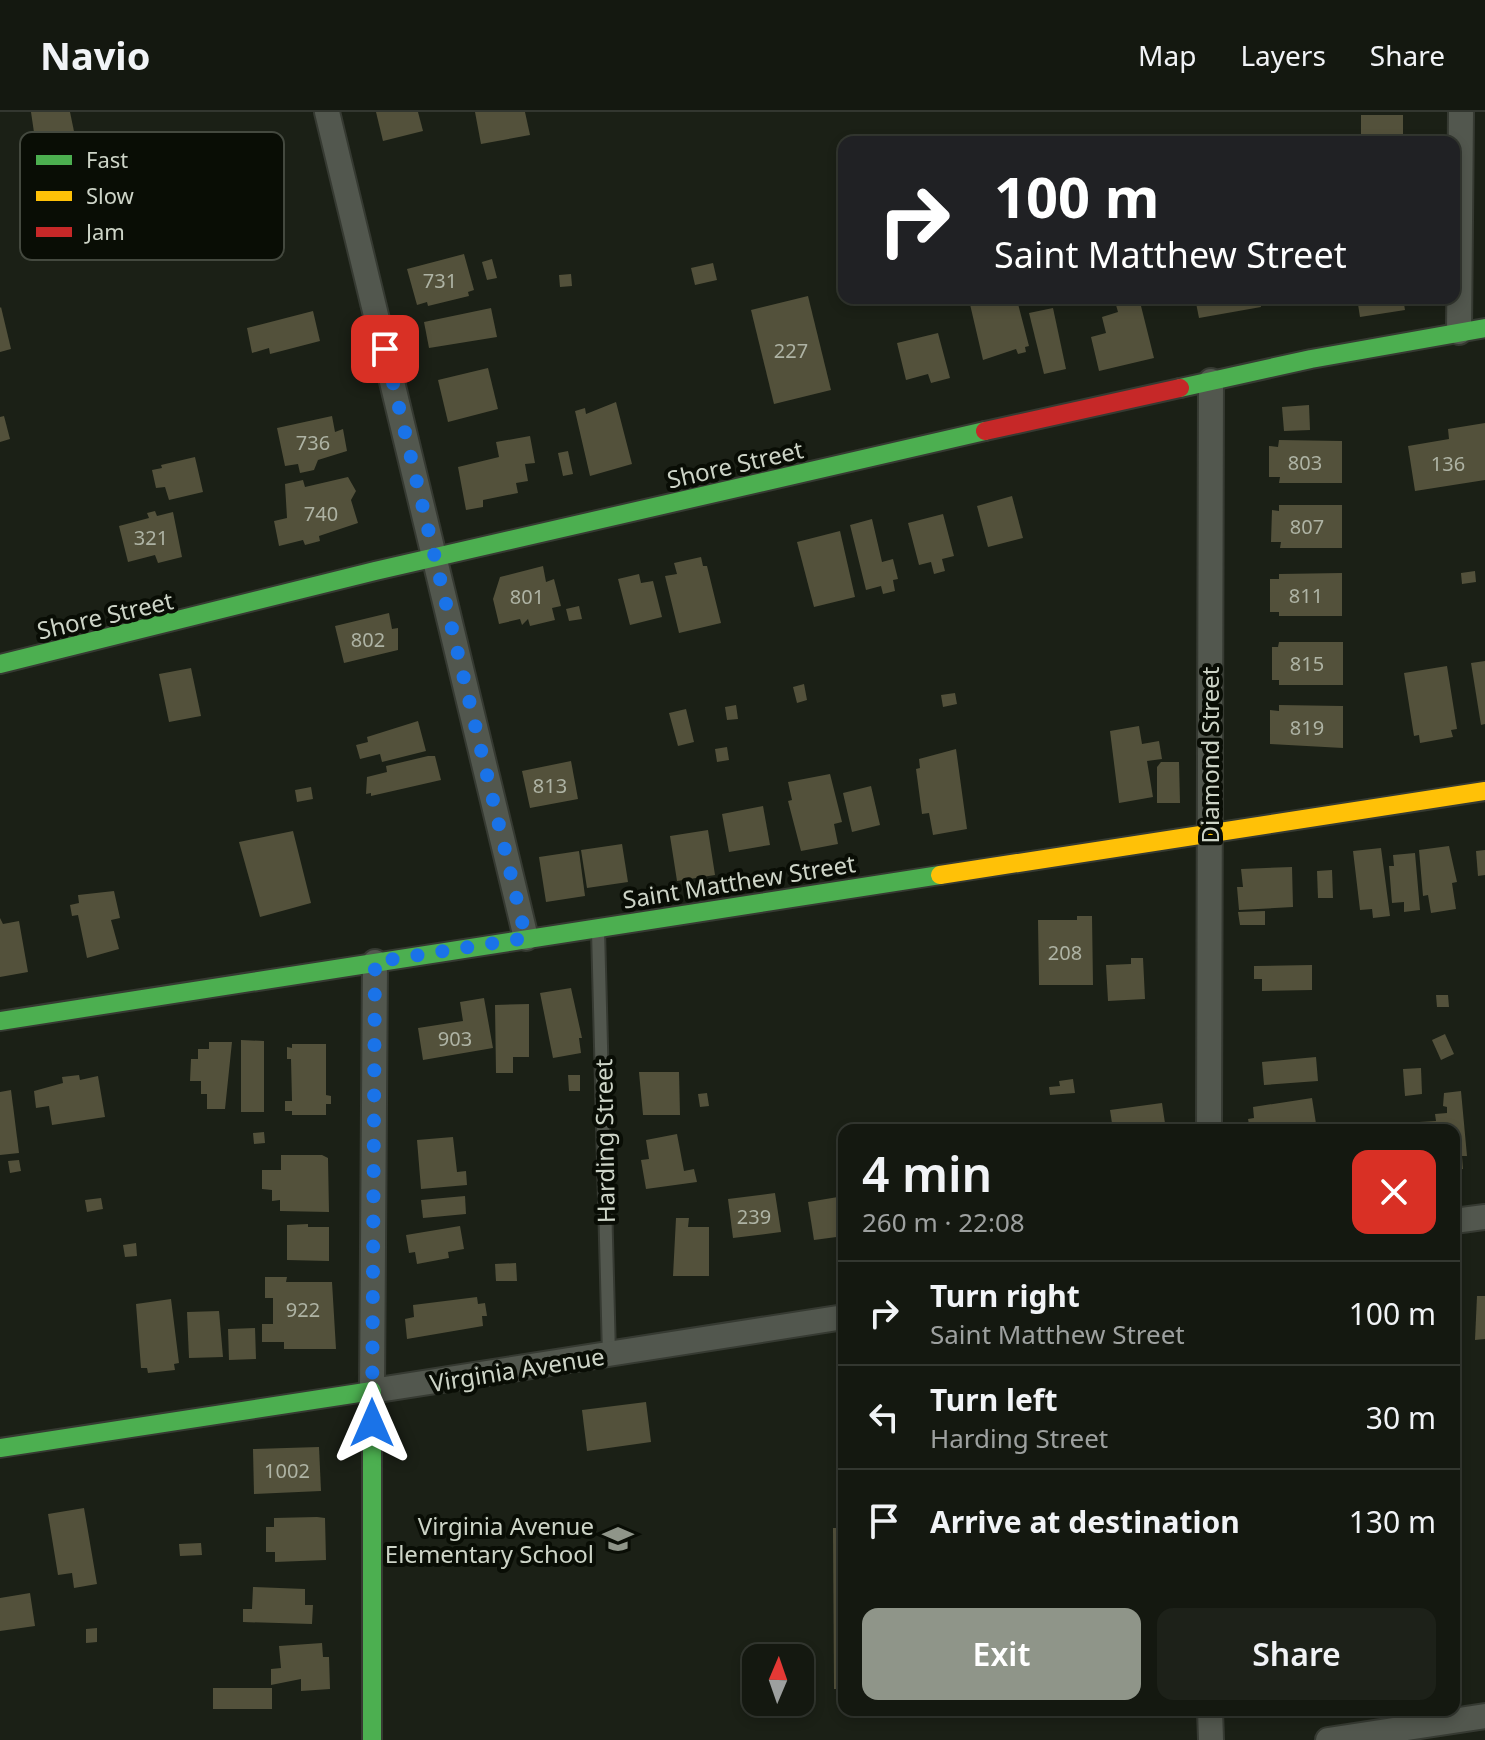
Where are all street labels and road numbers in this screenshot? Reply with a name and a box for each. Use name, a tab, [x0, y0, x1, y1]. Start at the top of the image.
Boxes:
street label: Shore Street	[664, 432, 807, 496]
street label: Shore Street	[34, 583, 177, 647]
street label: Diamond Street	[1193, 666, 1226, 843]
street label: Saint Matthew Street	[620, 846, 858, 916]
street label: Harding Street	[586, 1058, 622, 1224]
street label: Virginia Avenue	[427, 1339, 607, 1399]

